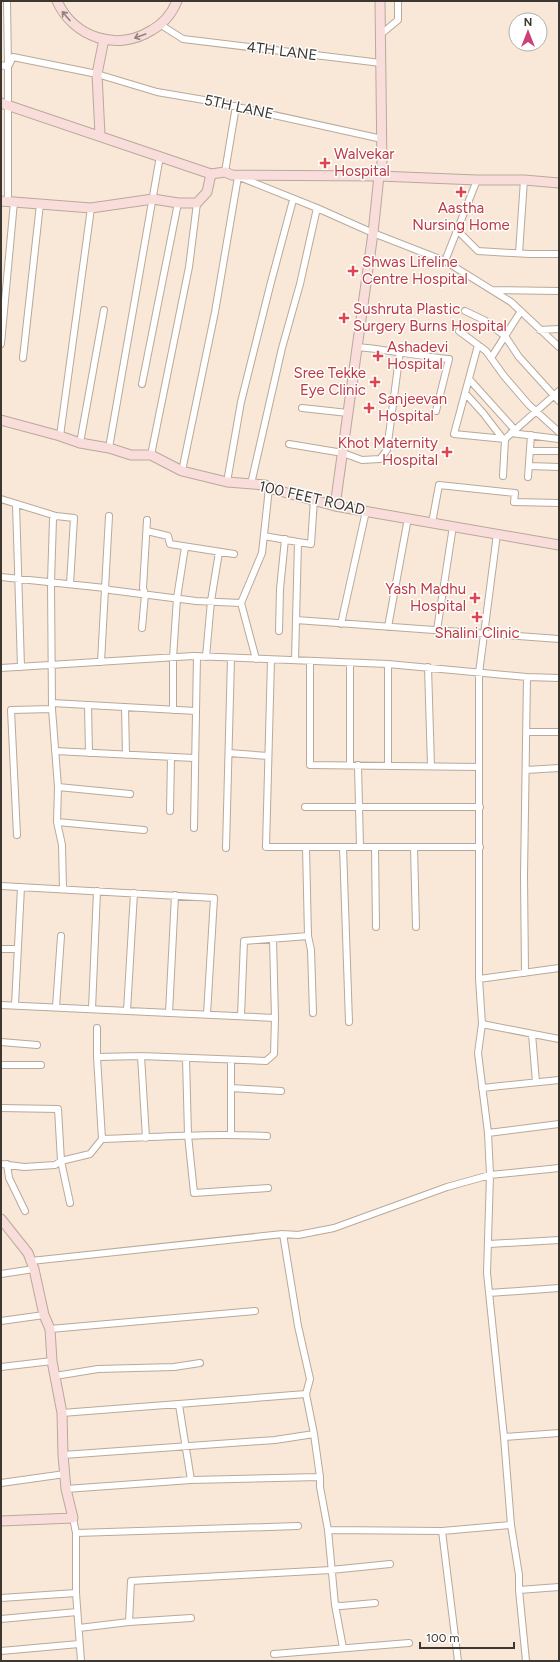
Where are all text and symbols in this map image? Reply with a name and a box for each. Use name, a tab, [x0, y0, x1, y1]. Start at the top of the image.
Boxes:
one-way arrow	[62, 10, 71, 21]
north arrow	[508, 12, 548, 52]
text: N	[524, 16, 532, 29]
one-way arrow	[133, 33, 146, 40]
street label: 4TH LANE	[246, 38, 318, 64]
street label: 5TH LANE	[203, 91, 275, 123]
place label: Walvekar Hospital	[334, 145, 394, 180]
marker: Walvekar Hospital	[319, 157, 331, 169]
marker: Aastha Nursing Home	[455, 186, 467, 198]
place label: Aastha Nursing Home	[412, 199, 510, 234]
place label: Shwas Lifeline Centre Hospital	[362, 253, 468, 288]
marker: Shwas Lifeline Centre Hospital	[347, 265, 359, 277]
place label: Sushruta Plastic Surgery Burns Hospital	[353, 300, 507, 335]
marker: Sushruta Plastic Surgery Burns Hospital	[338, 312, 350, 324]
place label: Ashadevi Hospital	[387, 338, 448, 373]
marker: Ashadevi Hospital	[372, 350, 384, 362]
place label: Sree Tekke Eye Clinic	[294, 364, 366, 399]
marker: Sree Tekke Eye Clinic	[369, 376, 381, 388]
place label: Sanjeevan Hospital	[378, 390, 447, 425]
marker: Sanjeevan Hospital	[363, 402, 375, 414]
place label: Khot Maternity Hospital	[338, 434, 438, 469]
marker: Khot Maternity Hospital	[441, 446, 453, 458]
street label: 100 FEET ROAD	[257, 477, 367, 519]
place label: Yash Madhu Hospital	[385, 580, 466, 615]
marker: Yash Madhu Hospital	[469, 592, 481, 604]
marker: Shalini Clinic	[471, 611, 483, 623]
place label: Shalini Clinic	[434, 624, 520, 642]
scale bar	[420, 1624, 514, 1650]
text: 100 m	[426, 1631, 460, 1645]

